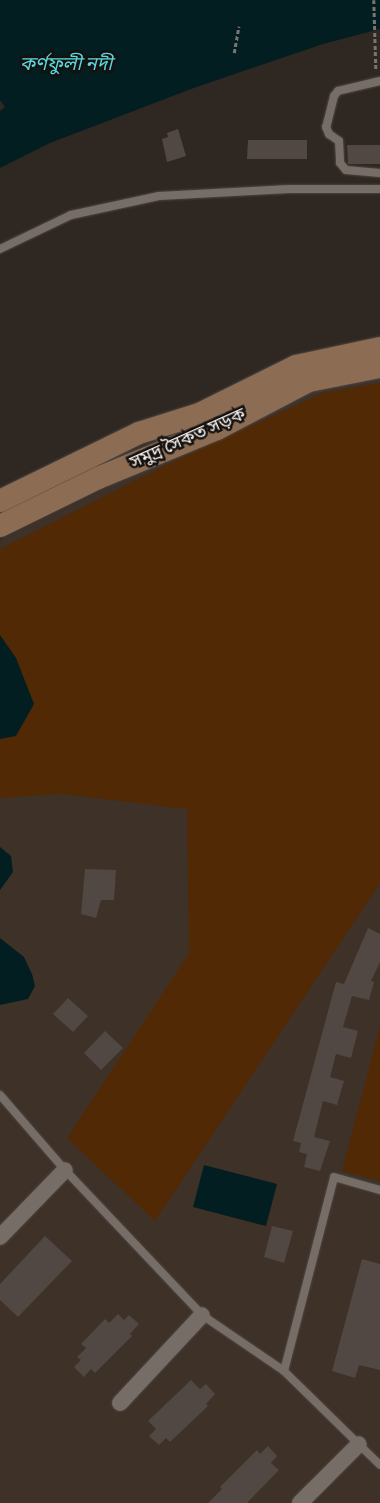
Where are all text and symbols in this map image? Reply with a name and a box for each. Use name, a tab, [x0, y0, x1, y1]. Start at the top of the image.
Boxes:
water label: কর্ণফুলী নদী	[20, 54, 112, 76]
street label: সমুদ্র সৈকত সড়ক	[127, 404, 249, 474]

